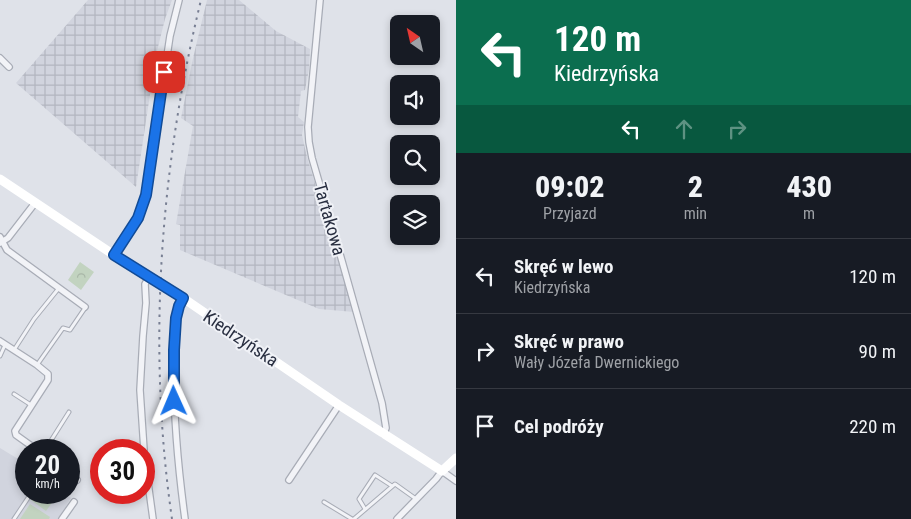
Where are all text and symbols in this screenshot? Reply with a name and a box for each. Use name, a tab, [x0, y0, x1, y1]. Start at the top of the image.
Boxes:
north arrow	[390, 15, 440, 65]
map controls	[390, 15, 440, 245]
text: 120 m	[554, 19, 641, 60]
icon: left	[471, 20, 536, 85]
pin	[143, 51, 185, 93]
icon: arrive	[150, 58, 178, 86]
text: Kiedrzyńska	[554, 61, 659, 86]
button: sound	[390, 75, 440, 125]
icon: left	[617, 115, 645, 143]
icon: ahead	[670, 115, 698, 143]
icon: right	[723, 115, 751, 143]
button: search	[390, 135, 440, 185]
text: 09:02	[535, 169, 605, 204]
text: 2	[688, 169, 703, 204]
text: 430	[786, 169, 832, 204]
street label: Tartakowa	[310, 180, 350, 258]
button: layers	[390, 195, 440, 245]
text: Przyjazd	[543, 204, 597, 223]
text: min	[684, 204, 707, 223]
text: m	[803, 204, 815, 223]
text: Skręć w lewo	[514, 255, 613, 278]
icon: left	[471, 262, 499, 290]
text: 120 m	[849, 265, 896, 288]
text: Kiedrzyńska	[514, 278, 590, 297]
street label: Kiedrzyńska	[200, 305, 282, 371]
text: Skręć w prawo	[514, 330, 624, 353]
icon: right	[471, 337, 499, 365]
text: 90 m	[859, 340, 896, 363]
text: Wały Józefa Dwernickiego	[514, 353, 679, 372]
position arrow	[147, 374, 199, 426]
icon: arrive	[471, 412, 499, 440]
text: Cel podróży	[514, 415, 604, 438]
text: 220 m	[849, 415, 896, 438]
speed limit sign: 30	[90, 439, 155, 504]
text: 20	[35, 451, 60, 480]
text: km/h	[35, 477, 60, 491]

